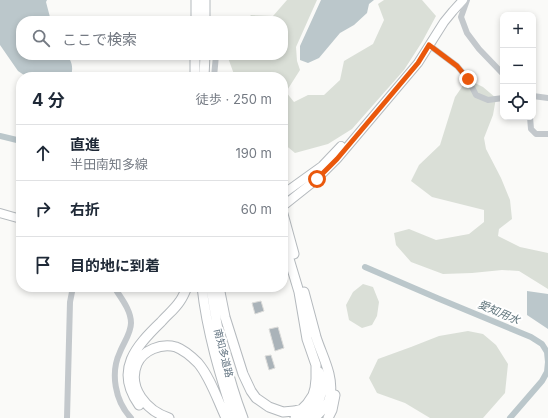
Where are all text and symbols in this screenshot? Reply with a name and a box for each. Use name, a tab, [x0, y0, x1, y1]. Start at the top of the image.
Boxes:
map controls	[500, 12, 536, 120]
button: +	[500, 12, 536, 48]
search box	[16, 16, 288, 60]
icon: search	[30, 27, 52, 49]
text: ここで検索	[62, 30, 137, 49]
button: −	[500, 48, 536, 84]
route end	[459, 70, 477, 88]
button: locate	[500, 84, 536, 120]
text: 4 分	[32, 90, 65, 110]
text: 徒歩 · 250 m	[196, 91, 272, 107]
text: 直進	[70, 135, 100, 154]
icon: ahead	[32, 142, 54, 164]
text: 190 m	[235, 145, 272, 161]
text: 半田南知多線	[70, 156, 148, 172]
route start	[308, 170, 326, 188]
icon: right	[32, 198, 54, 220]
text: 右折	[70, 200, 100, 219]
text: 60 m	[241, 201, 272, 217]
icon: arrive	[32, 254, 54, 276]
text: 目的地に到着	[70, 256, 160, 275]
water label: 愛知用水	[476, 297, 523, 327]
street label: 南知多道路	[212, 327, 236, 379]

